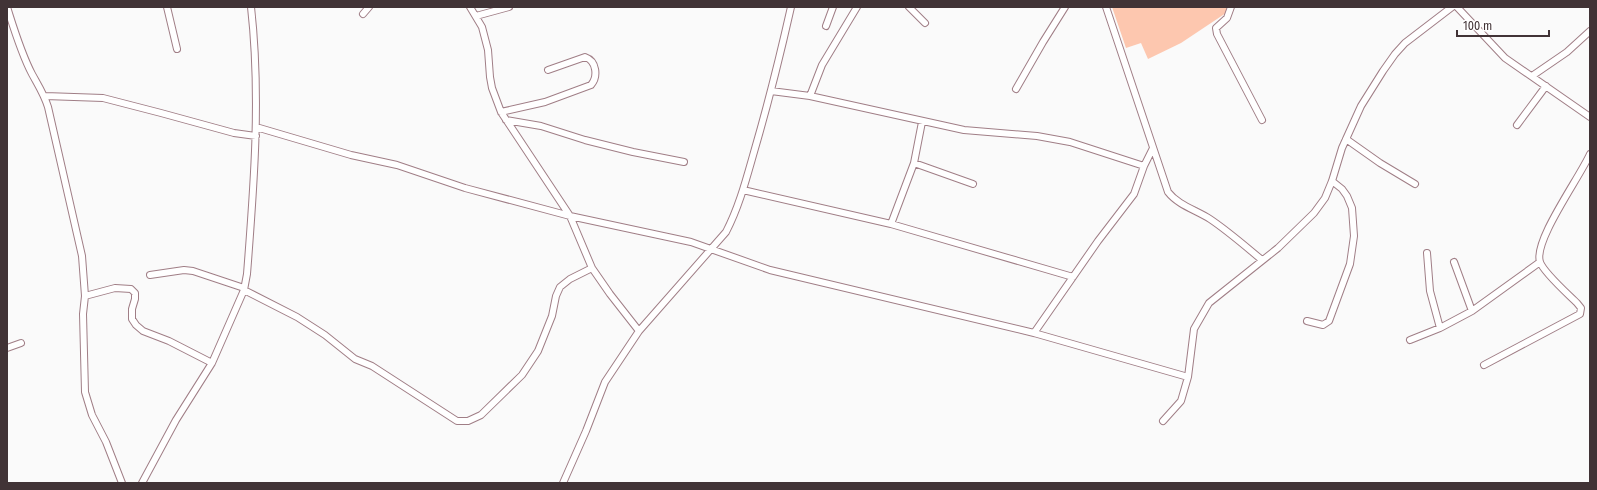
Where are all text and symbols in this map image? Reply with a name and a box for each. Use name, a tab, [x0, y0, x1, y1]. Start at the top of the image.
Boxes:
scale bar	[1457, 12, 1549, 38]
text: 100 m	[1463, 19, 1492, 33]

